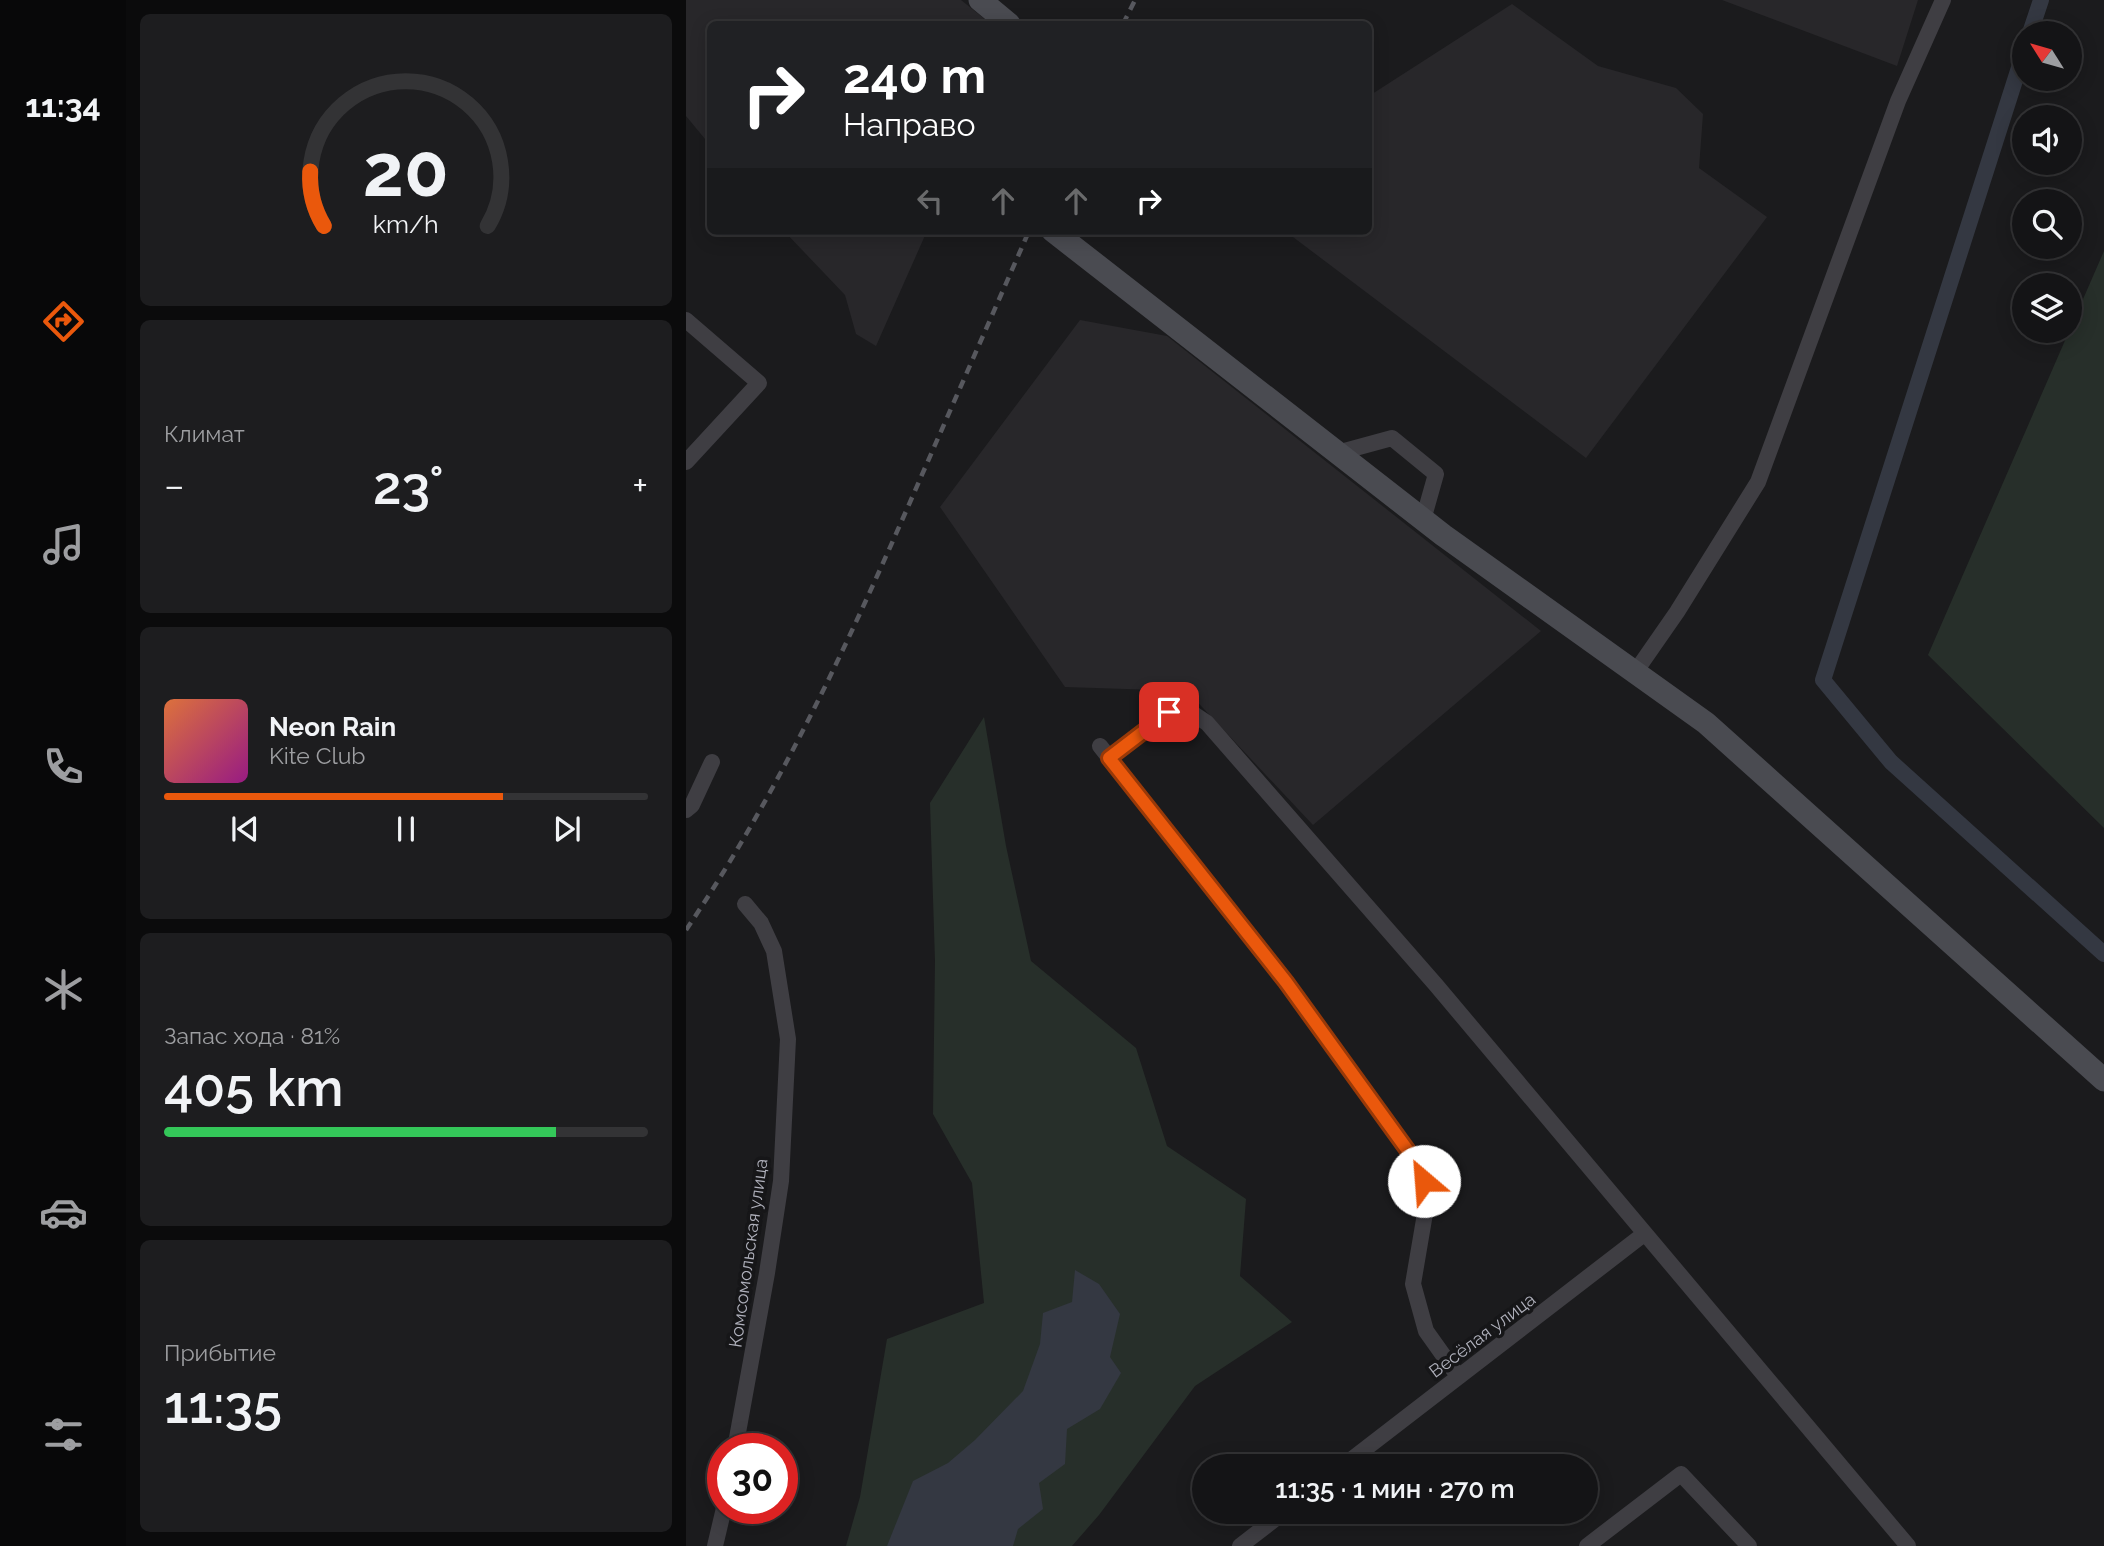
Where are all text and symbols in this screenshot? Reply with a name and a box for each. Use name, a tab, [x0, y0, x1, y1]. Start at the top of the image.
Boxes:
north arrow	[2012, 21, 2082, 91]
map controls	[2012, 21, 2082, 343]
text: 240 m	[843, 47, 986, 104]
icon: right	[728, 49, 819, 140]
text: 11:34	[25, 87, 101, 124]
button: sound	[2012, 105, 2082, 175]
text: Направо	[843, 106, 975, 143]
text: 20	[363, 129, 449, 214]
icon: left	[911, 182, 949, 220]
icon: ahead	[984, 182, 1022, 220]
icon: ahead	[1057, 182, 1095, 220]
icon: right	[1130, 182, 1168, 220]
button: search	[2012, 189, 2082, 259]
text: km/h	[373, 209, 439, 239]
button: layers	[2012, 273, 2082, 343]
icon: directions	[39, 297, 88, 346]
text: Климат	[164, 420, 245, 447]
text: 23°	[373, 455, 444, 516]
text: −	[164, 463, 184, 508]
text: +	[632, 463, 648, 508]
icon: music	[39, 520, 88, 569]
pin	[1139, 682, 1199, 742]
icon: arrive	[1150, 693, 1188, 731]
text: Neon Rain	[269, 712, 396, 742]
icon: phone	[39, 742, 88, 791]
text: Kite Club	[269, 742, 366, 769]
icon: previous	[226, 810, 264, 848]
icon: pause	[387, 810, 425, 848]
icon: next	[548, 810, 586, 848]
icon: climate	[39, 965, 88, 1014]
text: Запас хода · 81%	[164, 1022, 340, 1049]
text: 405 km	[164, 1057, 343, 1118]
position arrow	[1387, 1144, 1461, 1218]
street label: Комсомольская улица	[724, 1157, 772, 1349]
icon: car	[39, 1188, 88, 1237]
street label: Весёлая улица	[1425, 1288, 1539, 1382]
text: Прибытие	[164, 1339, 276, 1366]
text: 11:35	[164, 1374, 282, 1435]
icon: filters	[39, 1410, 88, 1459]
speed limit sign: 30	[707, 1433, 798, 1524]
text: 11:35 · 1 мин · 270 m	[1275, 1474, 1515, 1504]

